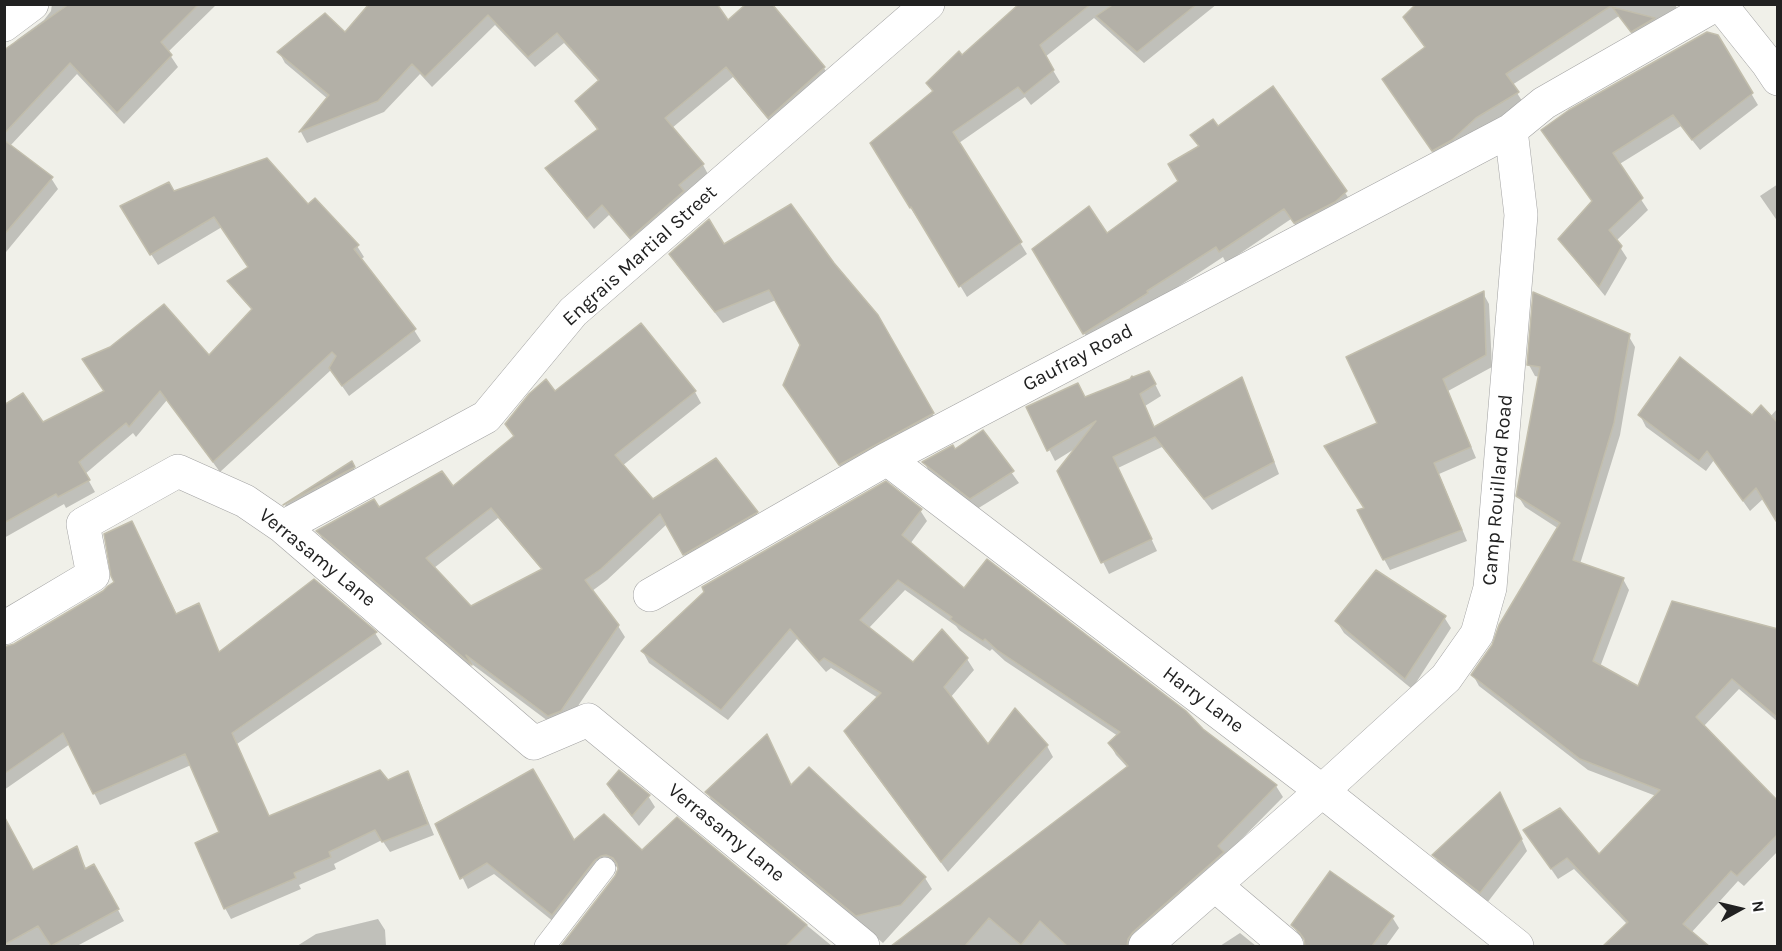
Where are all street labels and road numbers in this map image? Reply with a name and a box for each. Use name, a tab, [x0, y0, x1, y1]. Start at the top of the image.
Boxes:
street label: Engrais Martial Street	[558, 181, 722, 331]
street label: Gaufray Road	[1019, 319, 1137, 397]
street label: Camp Rouillard Road	[1478, 393, 1518, 587]
street label: Verrasamy Lane	[254, 504, 380, 612]
street label: Harry Lane	[1158, 662, 1248, 738]
street label: Verrasamy Lane	[663, 779, 789, 887]

